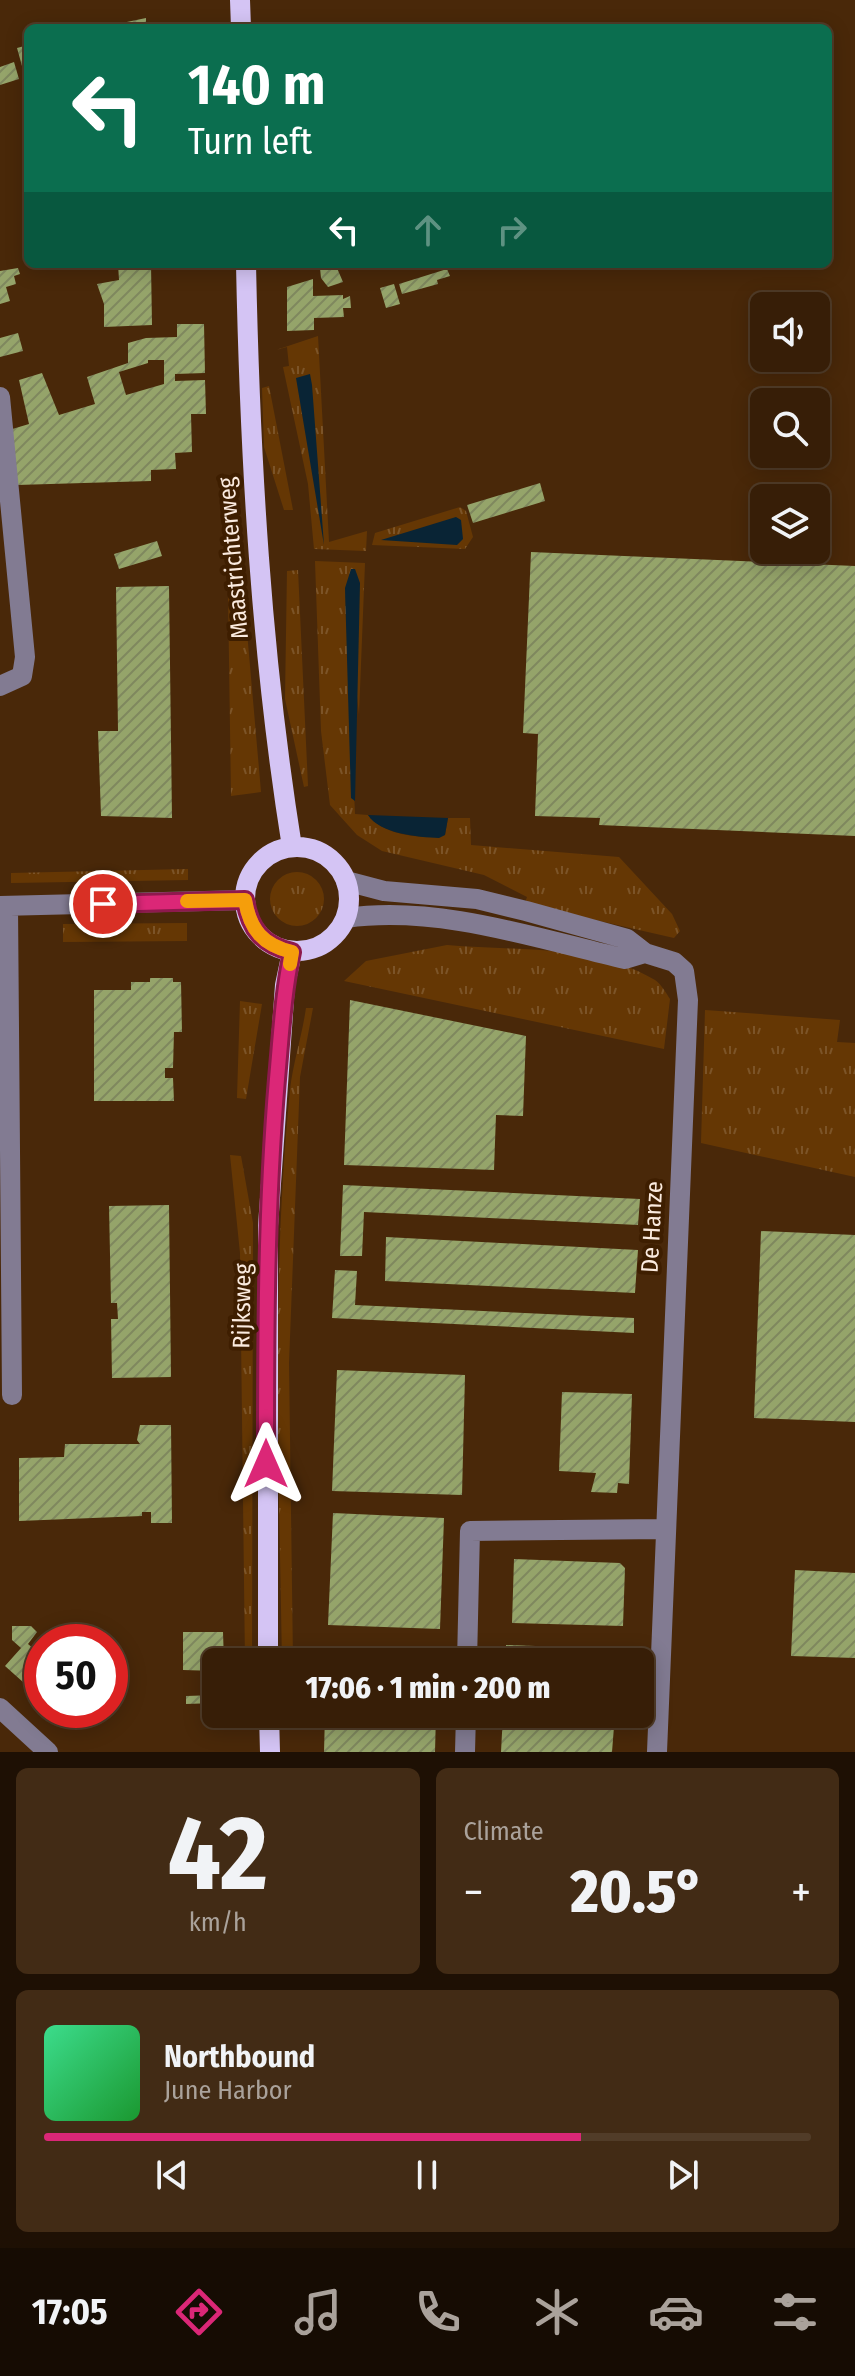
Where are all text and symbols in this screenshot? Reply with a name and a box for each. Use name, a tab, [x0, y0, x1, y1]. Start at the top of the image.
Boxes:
text: 140 m	[188, 52, 325, 119]
icon: left	[56, 56, 160, 160]
text: Turn left	[188, 120, 312, 164]
icon: left	[322, 208, 366, 252]
icon: ahead	[406, 208, 450, 252]
icon: right	[490, 208, 534, 252]
map controls	[750, 292, 830, 564]
button: sound	[750, 292, 830, 372]
button: search	[750, 388, 830, 468]
street label: Maastrichterweg	[212, 475, 254, 640]
button: layers	[750, 484, 830, 564]
pin	[69, 870, 137, 938]
icon: arrive	[81, 882, 125, 926]
street label: De Hanze	[636, 1181, 668, 1273]
street label: Rijksweg	[227, 1262, 257, 1349]
position arrow	[224, 1422, 308, 1506]
speed limit sign: 50	[24, 1624, 128, 1728]
text: 17:06 · 1 min · 200 m	[306, 1670, 550, 1706]
text: 42	[168, 1792, 268, 1917]
text: Climate	[464, 1816, 544, 1847]
text: 20.5°	[570, 1856, 704, 1928]
text: −	[464, 1866, 483, 1919]
text: +	[791, 1866, 811, 1919]
text: km/h	[189, 1907, 247, 1938]
text: Northbound	[164, 2039, 315, 2075]
text: June Harbor	[164, 2075, 292, 2106]
icon: previous	[150, 2153, 194, 2197]
icon: pause	[405, 2153, 449, 2197]
icon: next	[661, 2153, 705, 2197]
icon: directions	[171, 2284, 227, 2340]
icon: music	[290, 2284, 346, 2340]
icon: phone	[410, 2284, 466, 2340]
icon: climate	[529, 2284, 585, 2340]
icon: car	[648, 2284, 704, 2340]
icon: filters	[767, 2284, 823, 2340]
text: 17:05	[32, 2290, 108, 2334]

